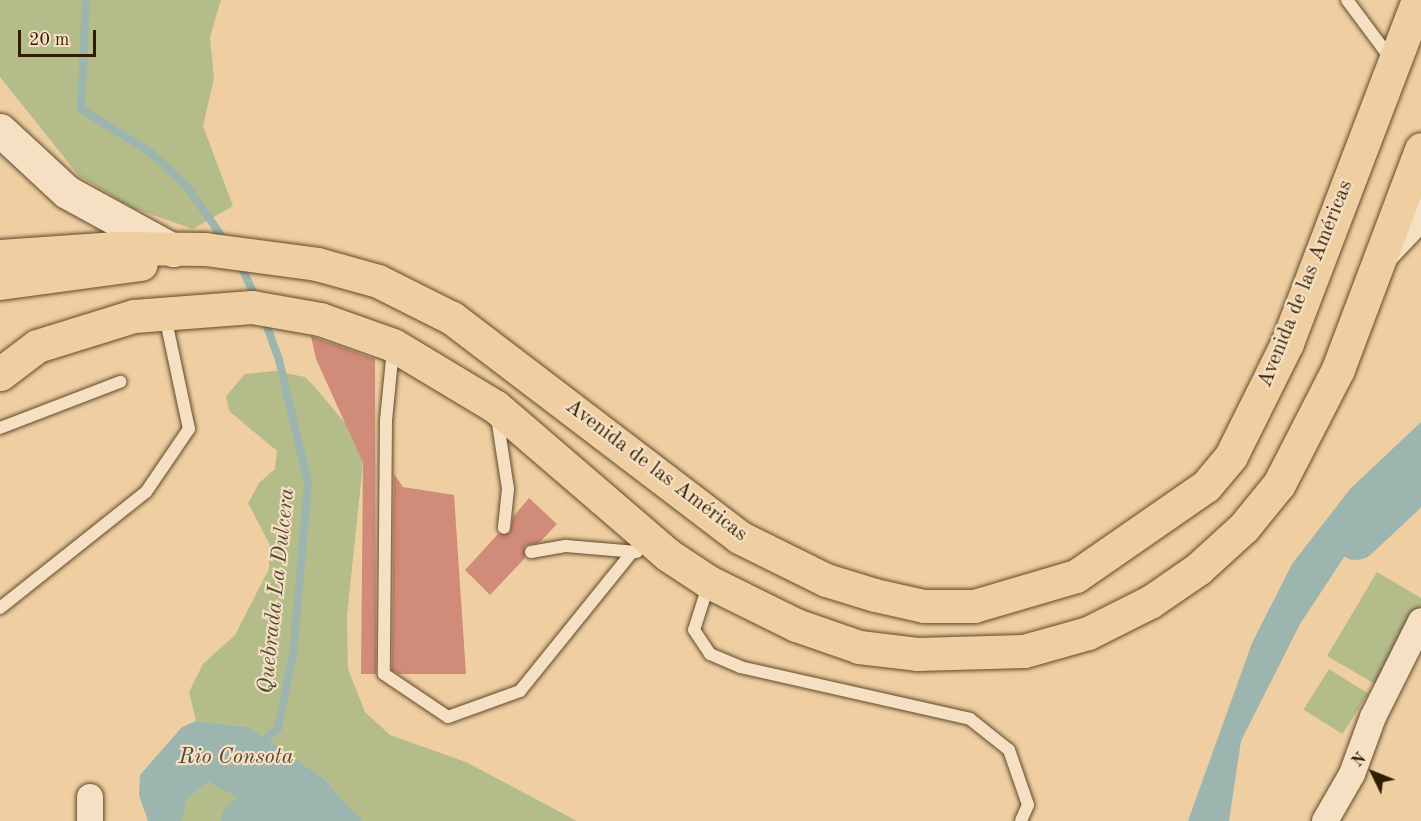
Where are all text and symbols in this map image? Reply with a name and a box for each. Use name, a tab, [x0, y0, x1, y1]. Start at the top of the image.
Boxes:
scale bar	[21, 18, 99, 56]
text: 20 m	[29, 31, 69, 49]
street label: Avenida de las Américas	[1253, 177, 1359, 391]
street label: Avenida de las Américas	[560, 394, 752, 548]
water label: Quebrada La Dulcera	[253, 487, 301, 695]
north arrow	[1343, 743, 1403, 803]
water label: Rio Consota	[178, 745, 294, 771]
text: N	[1350, 751, 1370, 771]

